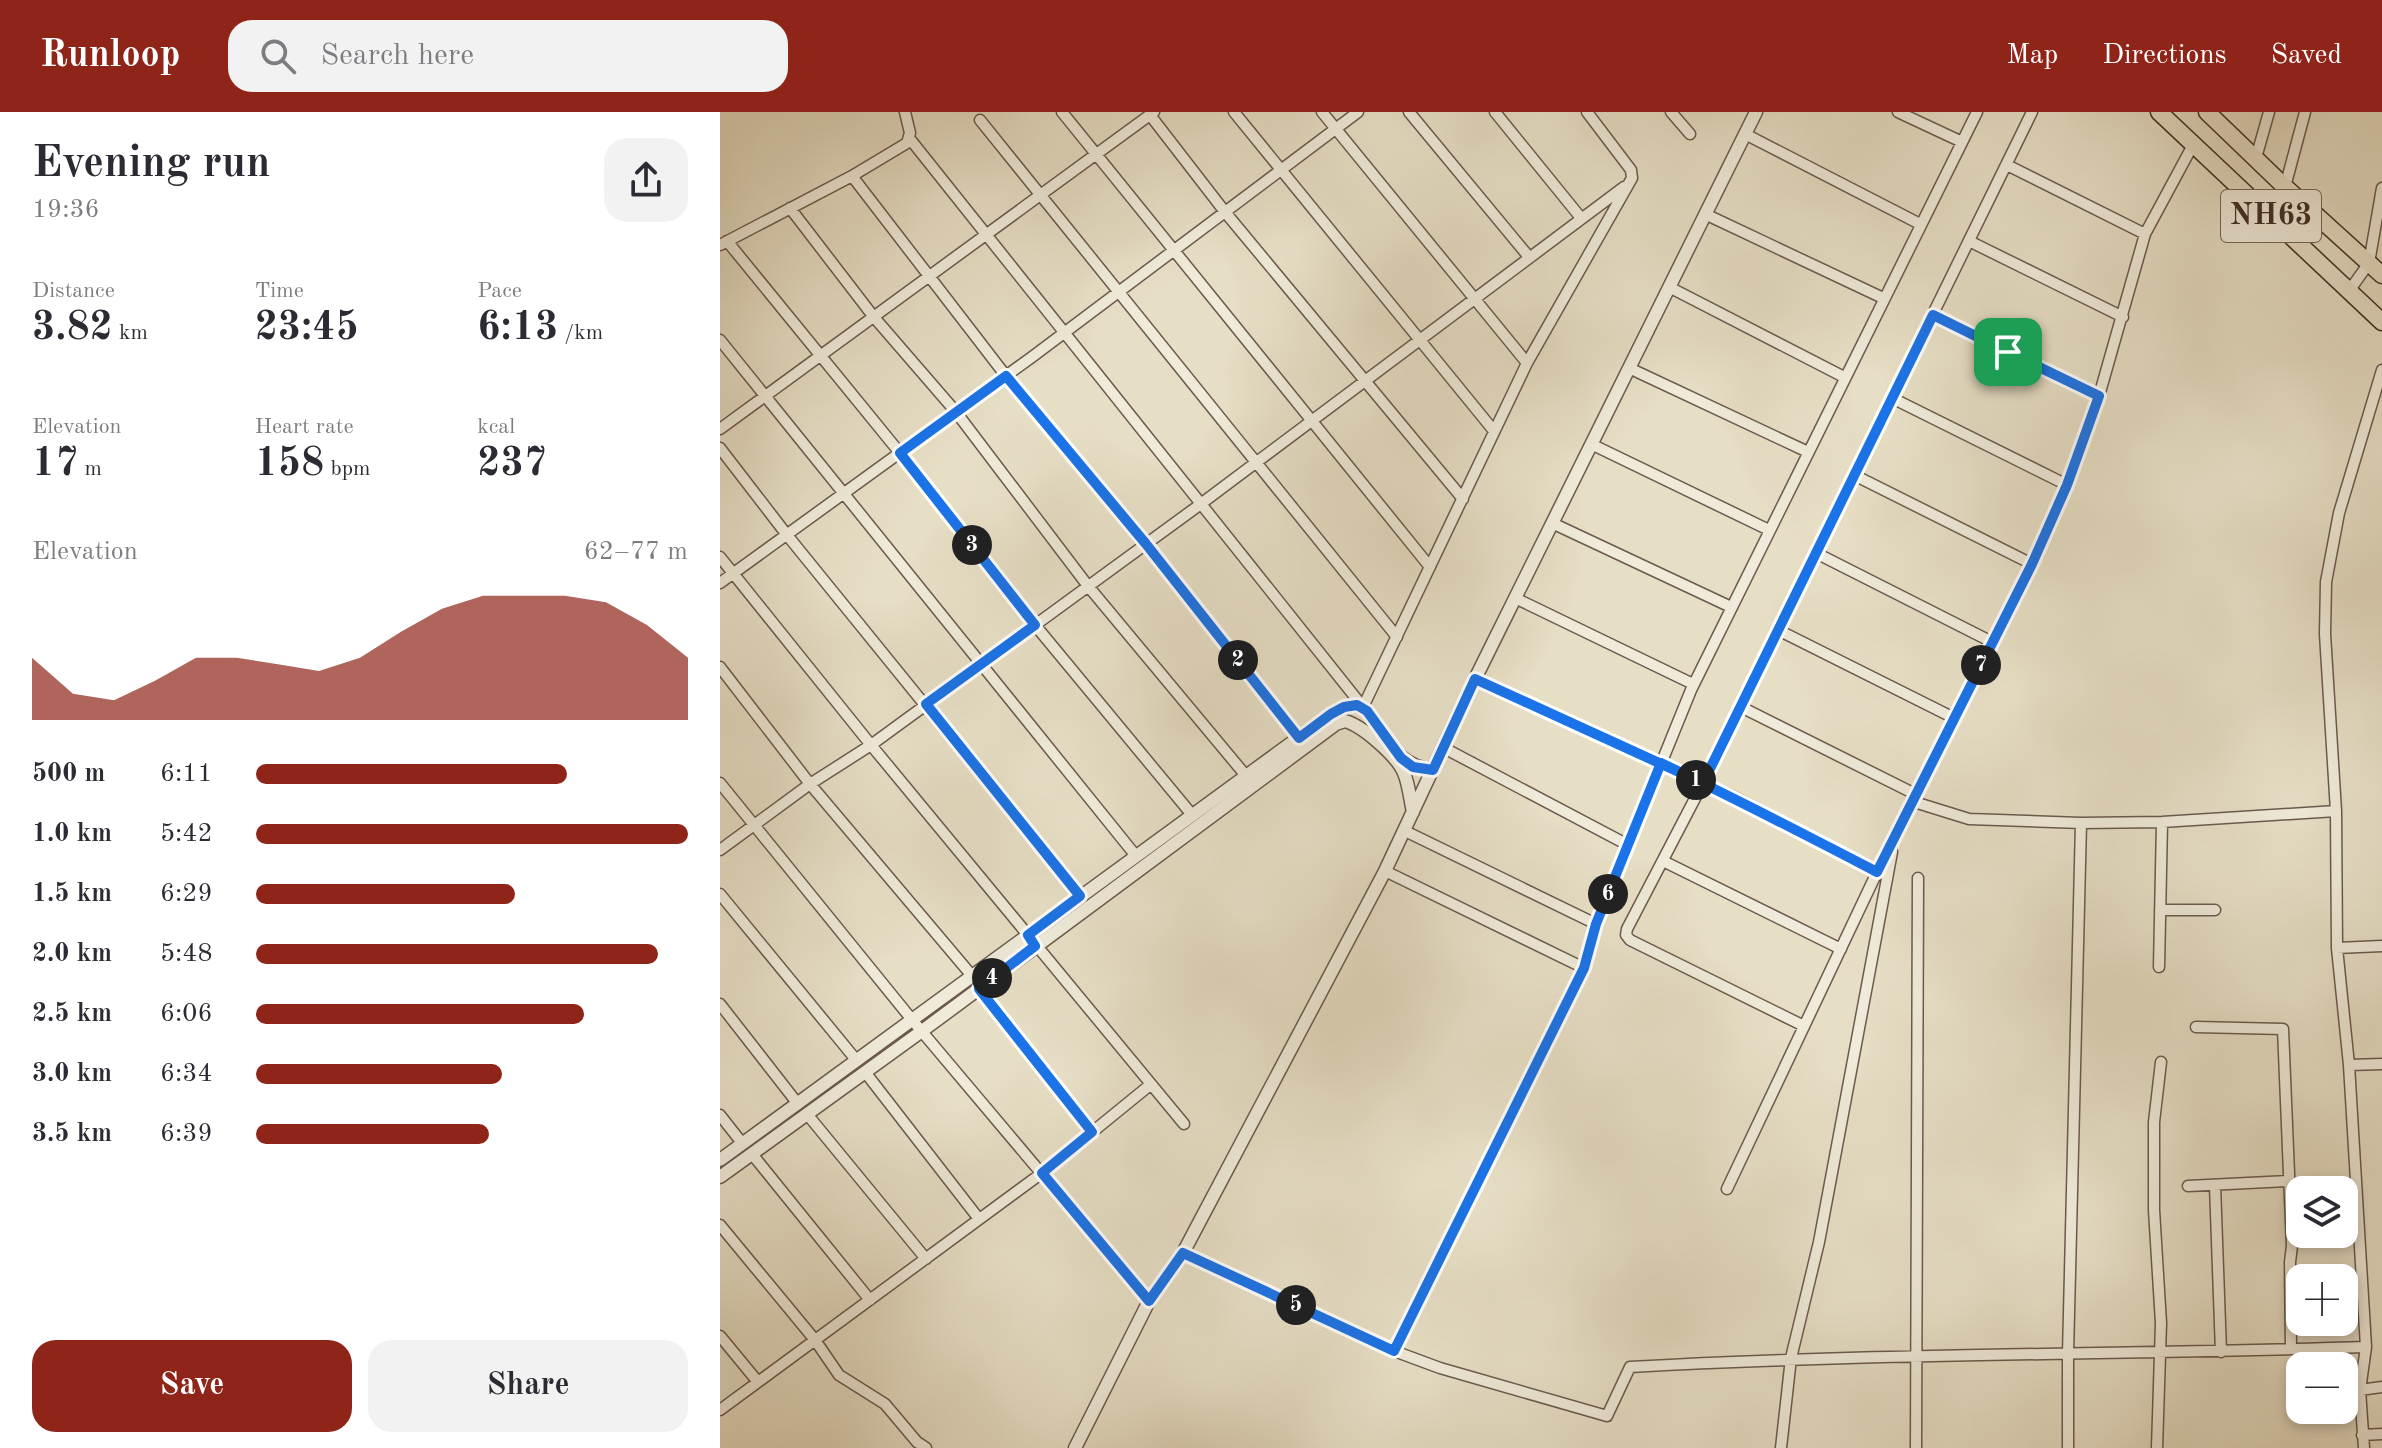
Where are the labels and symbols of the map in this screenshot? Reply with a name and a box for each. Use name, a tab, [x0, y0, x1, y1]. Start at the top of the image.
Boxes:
road number: NH63	[2221, 190, 2321, 242]
pin	[1974, 318, 2042, 386]
pin: 3	[952, 525, 992, 565]
pin: 2	[1218, 640, 1258, 680]
pin: 7	[1961, 645, 2001, 685]
pin: 1	[1676, 760, 1716, 800]
pin: 6	[1588, 874, 1628, 914]
pin: 4	[972, 958, 1012, 998]
pin: 5	[1276, 1285, 1316, 1325]

